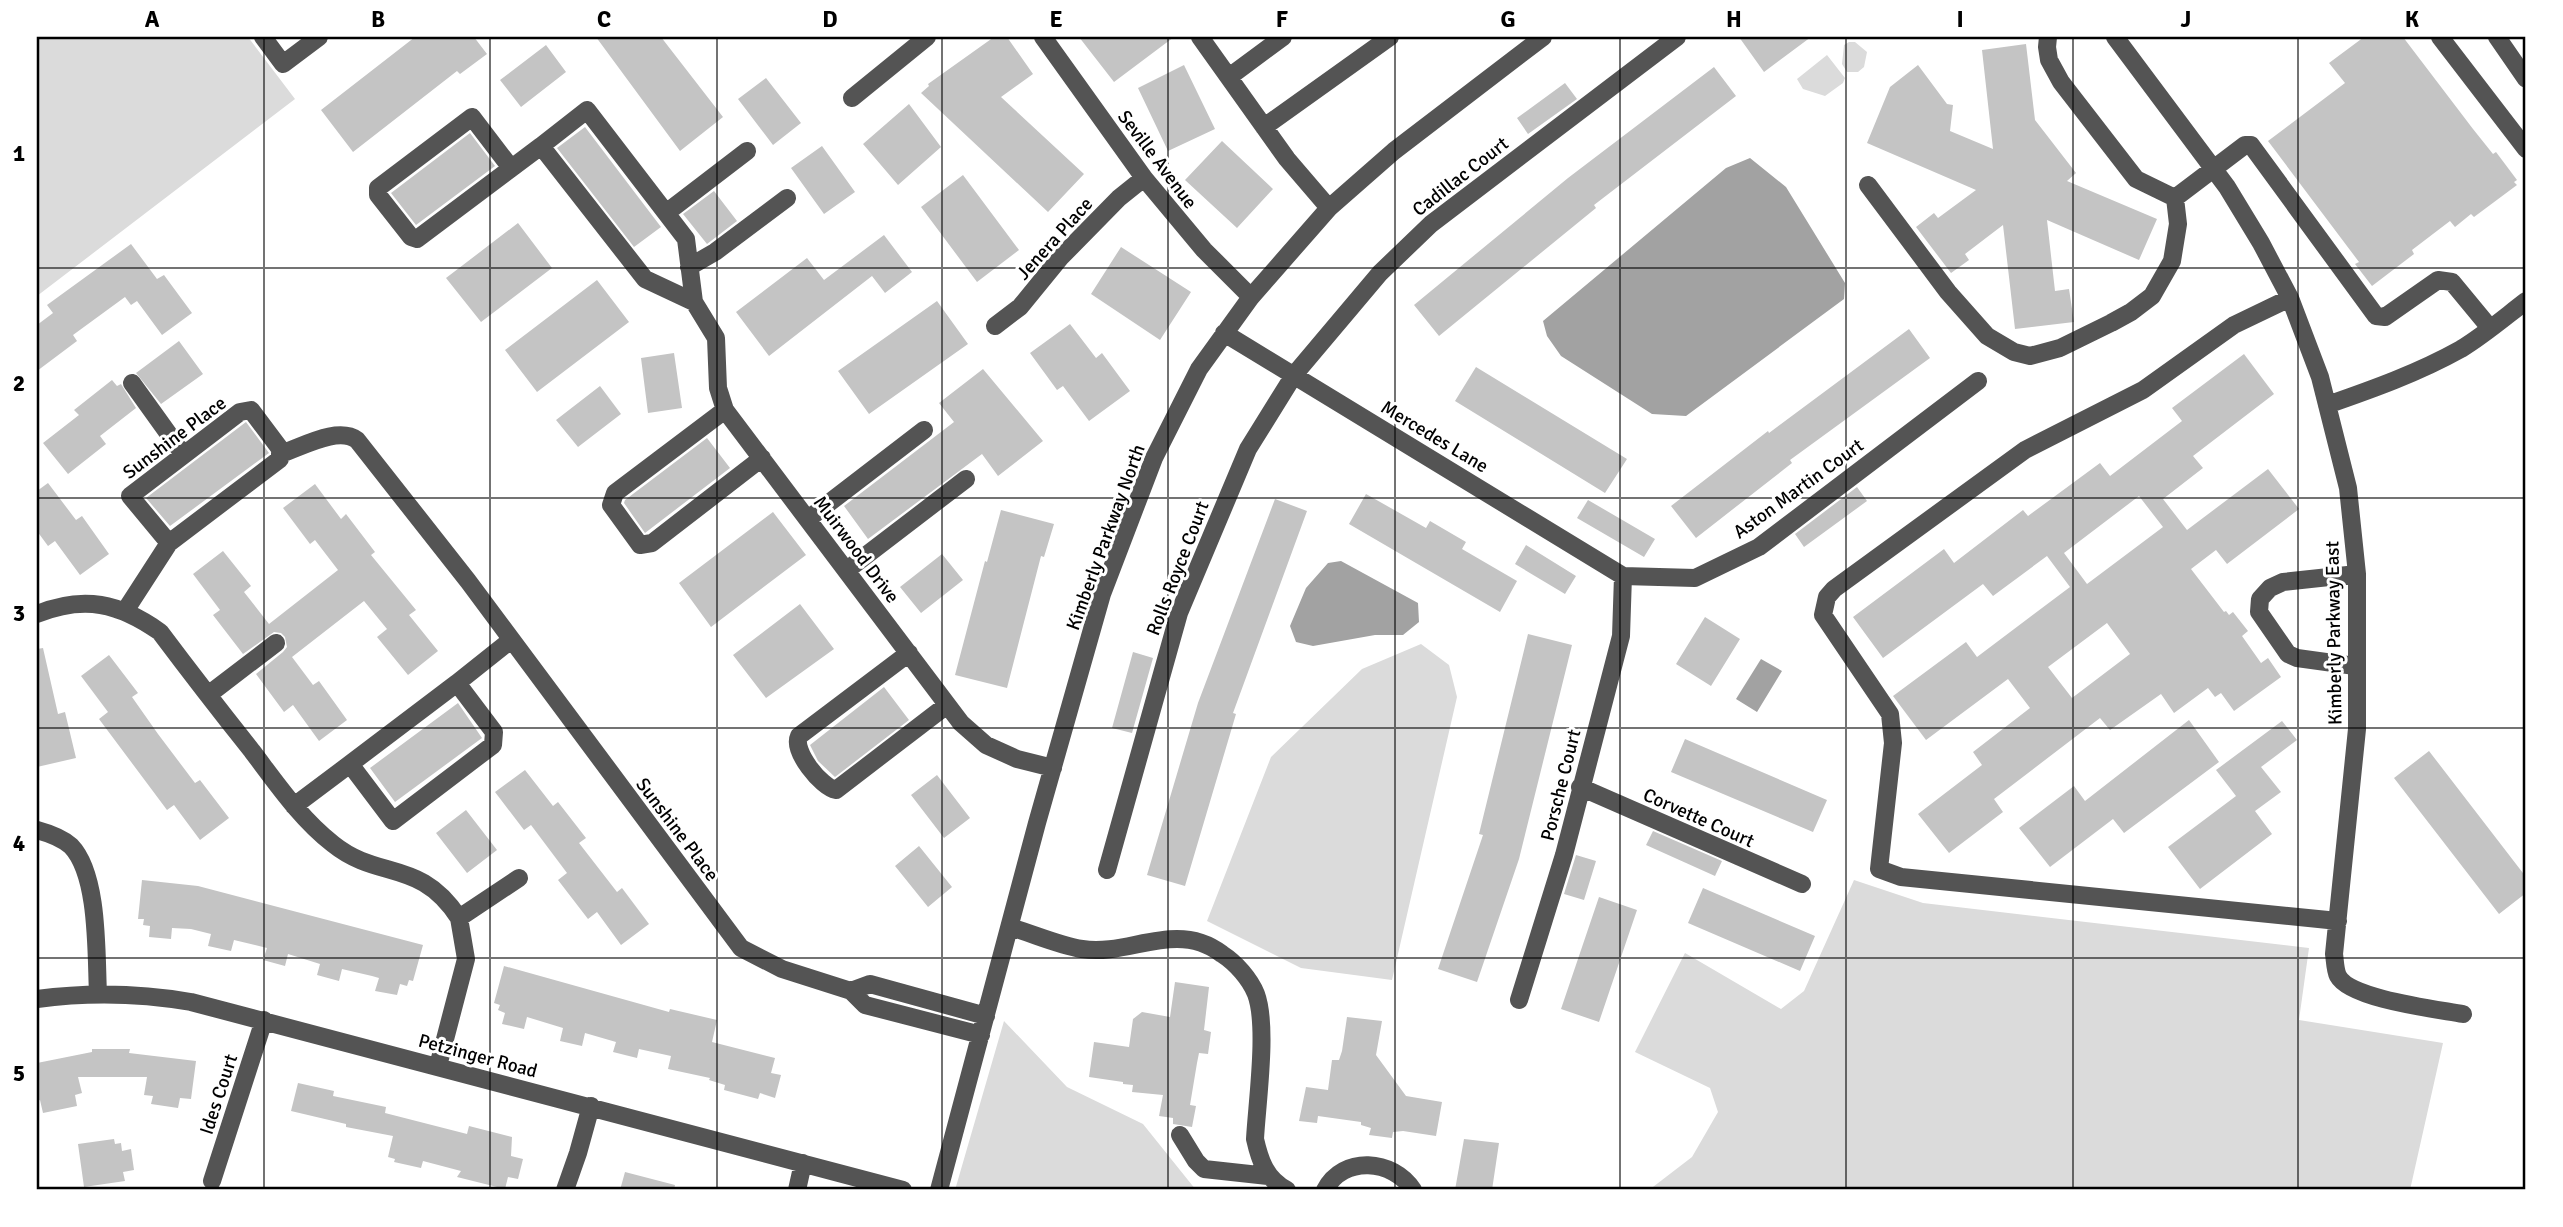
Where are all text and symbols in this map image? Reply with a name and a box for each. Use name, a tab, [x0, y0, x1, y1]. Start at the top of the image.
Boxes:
text: A	[145, 5, 160, 34]
text: B	[371, 5, 385, 34]
text: C	[597, 5, 611, 34]
text: D	[822, 5, 838, 34]
text: E	[1049, 5, 1063, 34]
text: F	[1276, 5, 1288, 34]
text: G	[1500, 5, 1516, 34]
text: H	[1726, 5, 1742, 34]
text: I	[1956, 5, 1964, 34]
text: J	[2181, 5, 2191, 34]
text: K	[2405, 5, 2420, 34]
street label: Seville Avenue	[1112, 106, 1202, 214]
street label: Cadillac Court	[1408, 132, 1514, 222]
text: 1	[13, 139, 25, 168]
street label: Jenera Place	[1011, 192, 1098, 285]
text: 2	[13, 369, 25, 398]
street label: Sunshine Place	[118, 391, 231, 485]
street label: Mercedes Lane	[1376, 395, 1493, 478]
street label: Aston Martin Court	[1729, 433, 1869, 544]
street label: Kimberly Parkway North	[1061, 441, 1151, 634]
street label: Muirwood Drive	[808, 491, 904, 608]
street label: Rolls Royce Court	[1141, 497, 1215, 639]
street label: Kimberly Parkway East	[2320, 540, 2348, 725]
text: 3	[13, 599, 25, 628]
street label: Porsche Court	[1536, 727, 1586, 843]
street label: Sunshine Place	[630, 773, 724, 886]
street label: Corvette Court	[1639, 783, 1758, 853]
text: 4	[13, 829, 25, 858]
street label: Petzinger Road	[416, 1029, 540, 1083]
street label: Ides Court	[195, 1051, 243, 1138]
text: 5	[13, 1059, 25, 1088]

